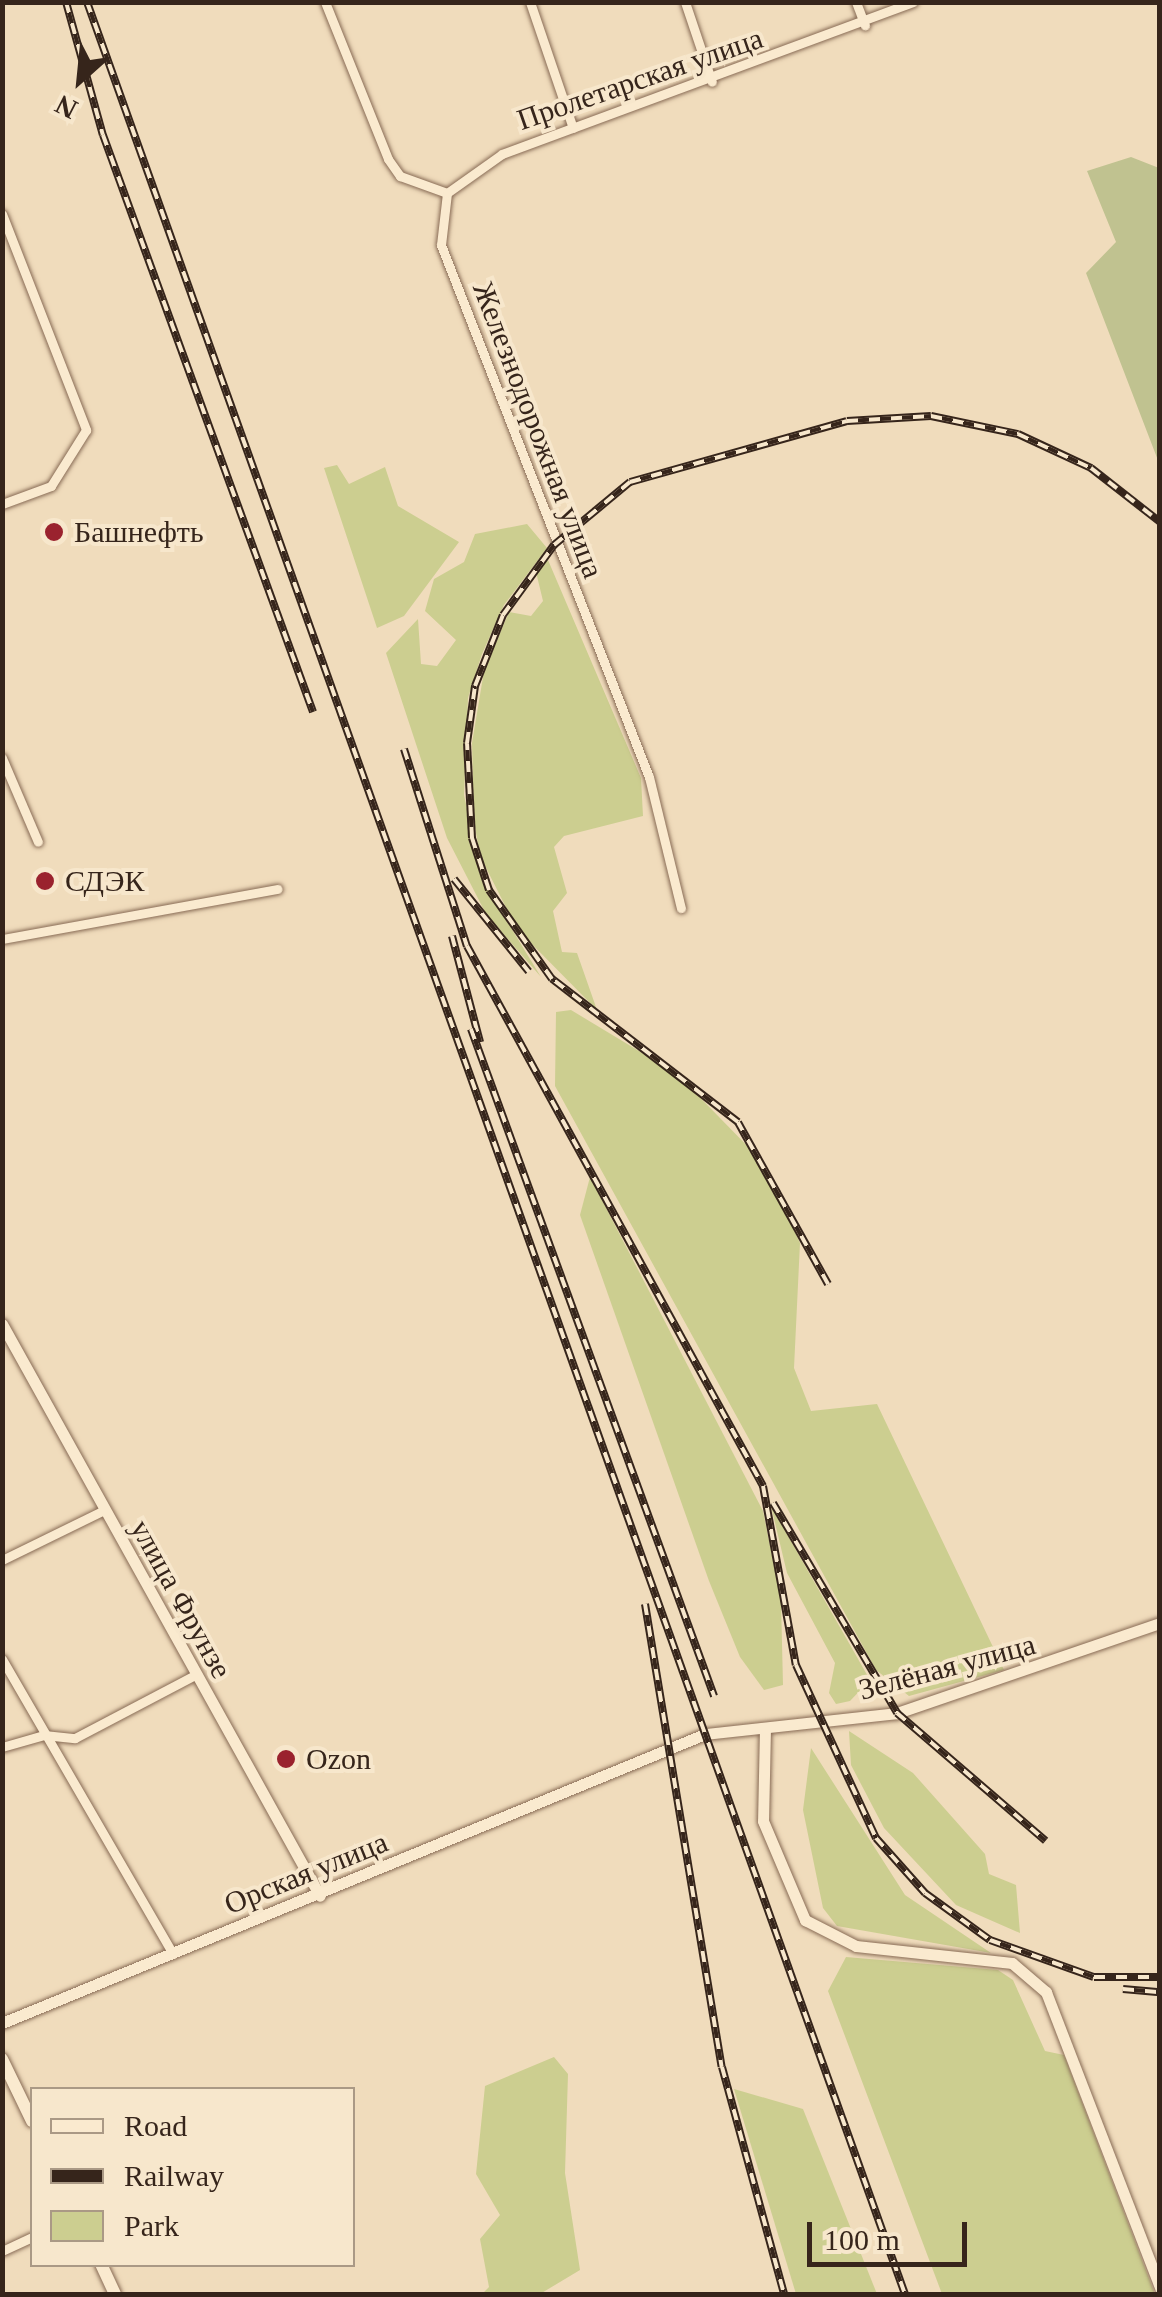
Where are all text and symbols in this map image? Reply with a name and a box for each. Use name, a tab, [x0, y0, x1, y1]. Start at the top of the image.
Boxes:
street label: Пролетарская улица	[512, 20, 768, 138]
north arrow	[30, 30, 130, 130]
text: N	[50, 89, 82, 126]
street label: Железнодорожная улица	[465, 277, 611, 583]
place label: Башнефть	[74, 514, 204, 550]
marker: Башнефть	[43, 521, 65, 543]
place label: СДЭК	[65, 863, 145, 899]
marker: СДЭК	[34, 870, 56, 892]
street label: улица Фрунзе	[123, 1513, 239, 1685]
street label: Зелёная улица	[855, 1626, 1039, 1708]
place label: Ozon	[306, 1741, 371, 1777]
marker: Ozon	[275, 1748, 297, 1770]
street label: Орская улица	[219, 1824, 393, 1922]
legend	[30, 2087, 355, 2267]
text: Road	[124, 2109, 187, 2142]
text: Railway	[124, 2159, 224, 2192]
scale bar	[812, 2202, 972, 2264]
text: Park	[124, 2209, 179, 2242]
text: 100 m	[824, 2223, 900, 2256]

